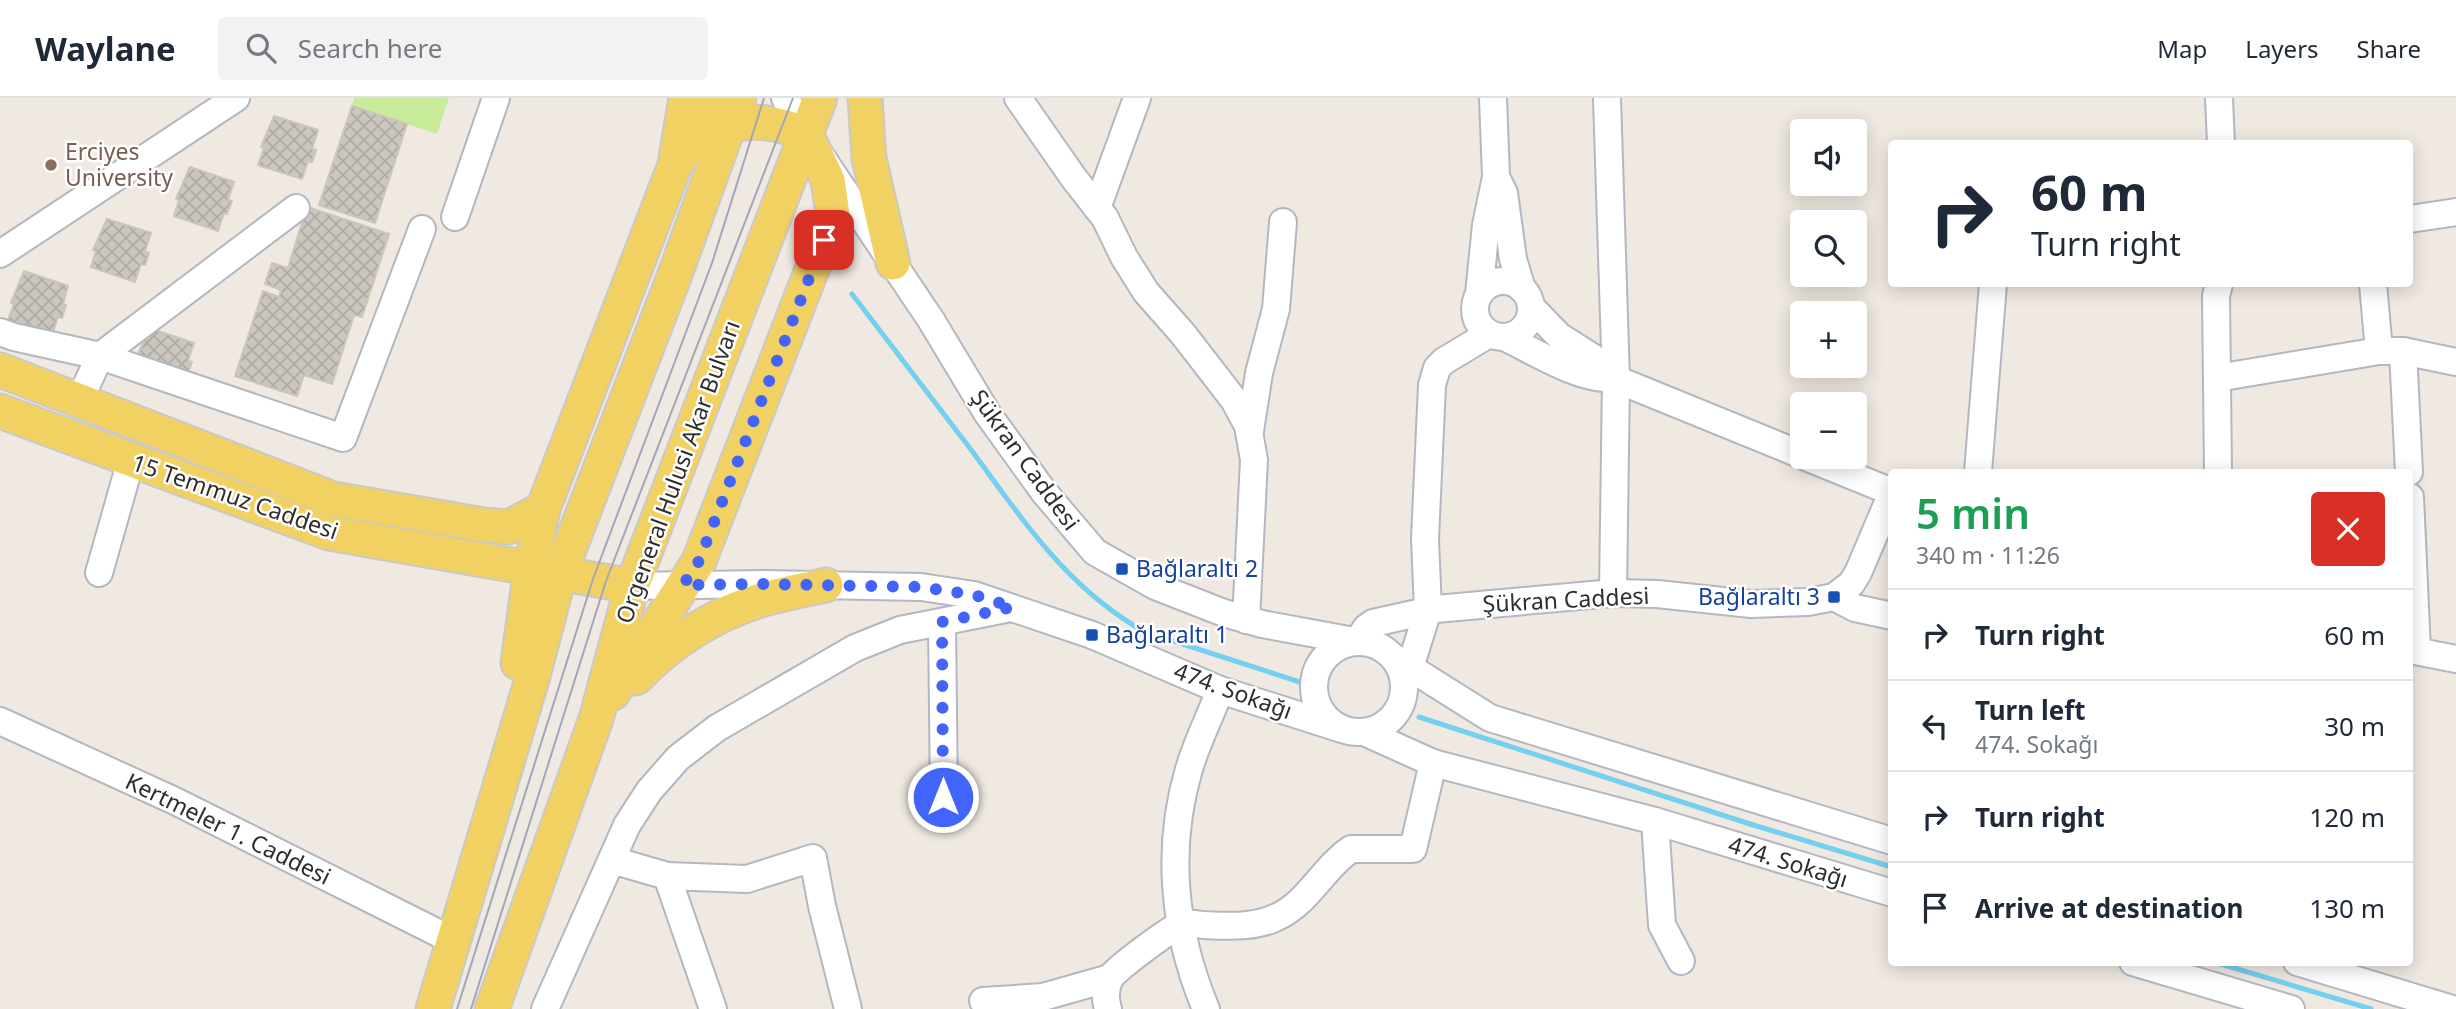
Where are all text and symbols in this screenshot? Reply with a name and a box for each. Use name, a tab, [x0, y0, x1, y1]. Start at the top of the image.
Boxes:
search box	[218, 17, 708, 80]
text: Waylane	[35, 26, 176, 71]
icon: search	[242, 29, 280, 67]
text: Search here	[298, 30, 442, 66]
text: Map	[2157, 32, 2207, 65]
text: Layers	[2245, 32, 2319, 65]
text: Share	[2357, 32, 2421, 65]
map controls	[1790, 119, 1867, 469]
button: sound	[1790, 119, 1867, 196]
place label: Erciyes University	[65, 135, 173, 193]
marker: Erciyes University	[43, 157, 59, 173]
text: 60 m	[2031, 159, 2148, 225]
icon: right	[1916, 168, 2007, 259]
pin	[794, 210, 854, 270]
button: search	[1790, 210, 1867, 287]
icon: arrive	[805, 221, 843, 259]
text: Turn right	[2031, 222, 2181, 265]
button: +	[1790, 301, 1867, 378]
street label: Orgeneral Hulusi Akar Bulvarı	[607, 316, 747, 628]
street label: Şükran Caddesi	[964, 382, 1088, 536]
button: −	[1790, 392, 1867, 469]
street label: 15 Temmuz Caddesi	[128, 446, 343, 546]
text: 5 min	[1916, 484, 2030, 541]
button: close	[2311, 492, 2385, 566]
text: 340 m · 11:26	[1916, 539, 2060, 571]
place label: Bağlaraltı 2	[1136, 552, 1258, 584]
marker: Bağlaraltı 2	[1114, 561, 1130, 577]
street label: Şükran Caddesi	[1482, 579, 1650, 619]
place label: Bağlaraltı 3	[1698, 580, 1820, 612]
marker: Bağlaraltı 3	[1826, 589, 1842, 605]
icon: right	[1916, 616, 1954, 654]
text: Turn right	[1975, 617, 2105, 653]
text: 60 m	[2324, 617, 2385, 653]
place label: Bağlaraltı 1	[1106, 618, 1228, 650]
marker: Bağlaraltı 1	[1084, 627, 1100, 643]
street label: 474. Sokağı	[1170, 654, 1297, 726]
text: Turn left	[1975, 692, 2086, 728]
icon: left	[1916, 707, 1954, 745]
text: 30 m	[2324, 708, 2385, 744]
text: 474. Sokağı	[1975, 728, 2098, 760]
position arrow	[906, 760, 980, 834]
street label: Kertmeler 1. Caddesi	[120, 764, 336, 892]
icon: right	[1916, 798, 1954, 836]
text: Turn right	[1975, 799, 2105, 835]
text: 120 m	[2309, 799, 2385, 835]
street label: 474. Sokağı	[1725, 828, 1852, 894]
icon: arrive	[1916, 889, 1954, 927]
text: Arrive at destination	[1975, 890, 2244, 926]
text: 130 m	[2309, 890, 2385, 926]

